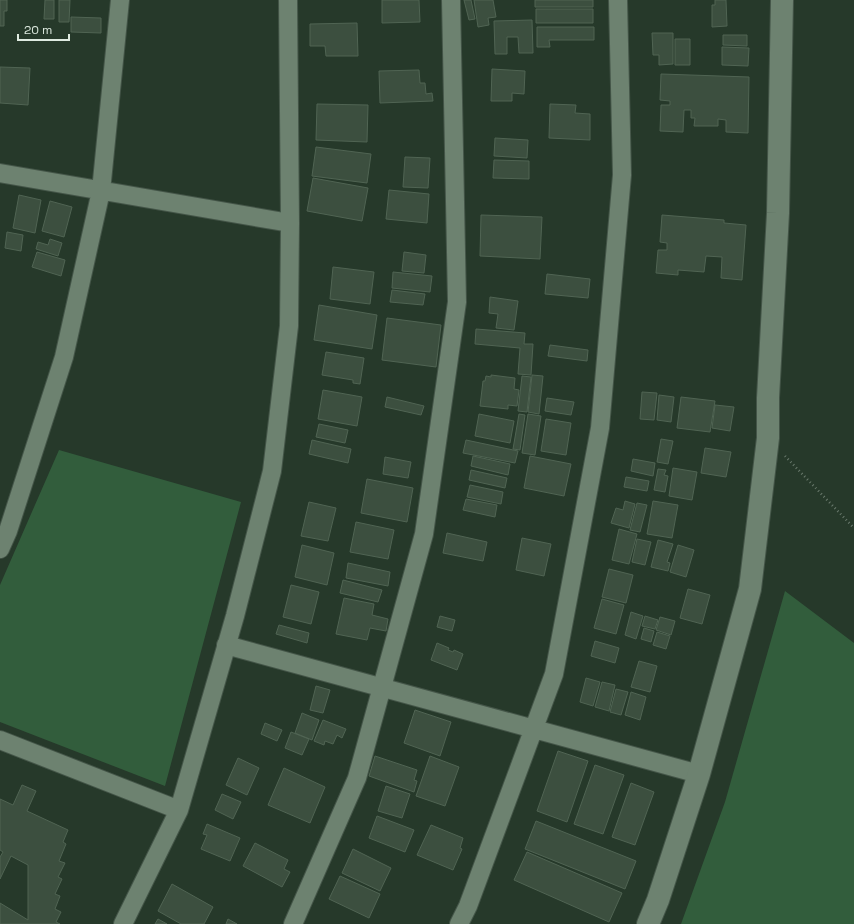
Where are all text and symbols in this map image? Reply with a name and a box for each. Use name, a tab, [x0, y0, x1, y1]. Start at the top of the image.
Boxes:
scale bar	[18, 16, 69, 42]
text: 20 m	[24, 22, 52, 38]

